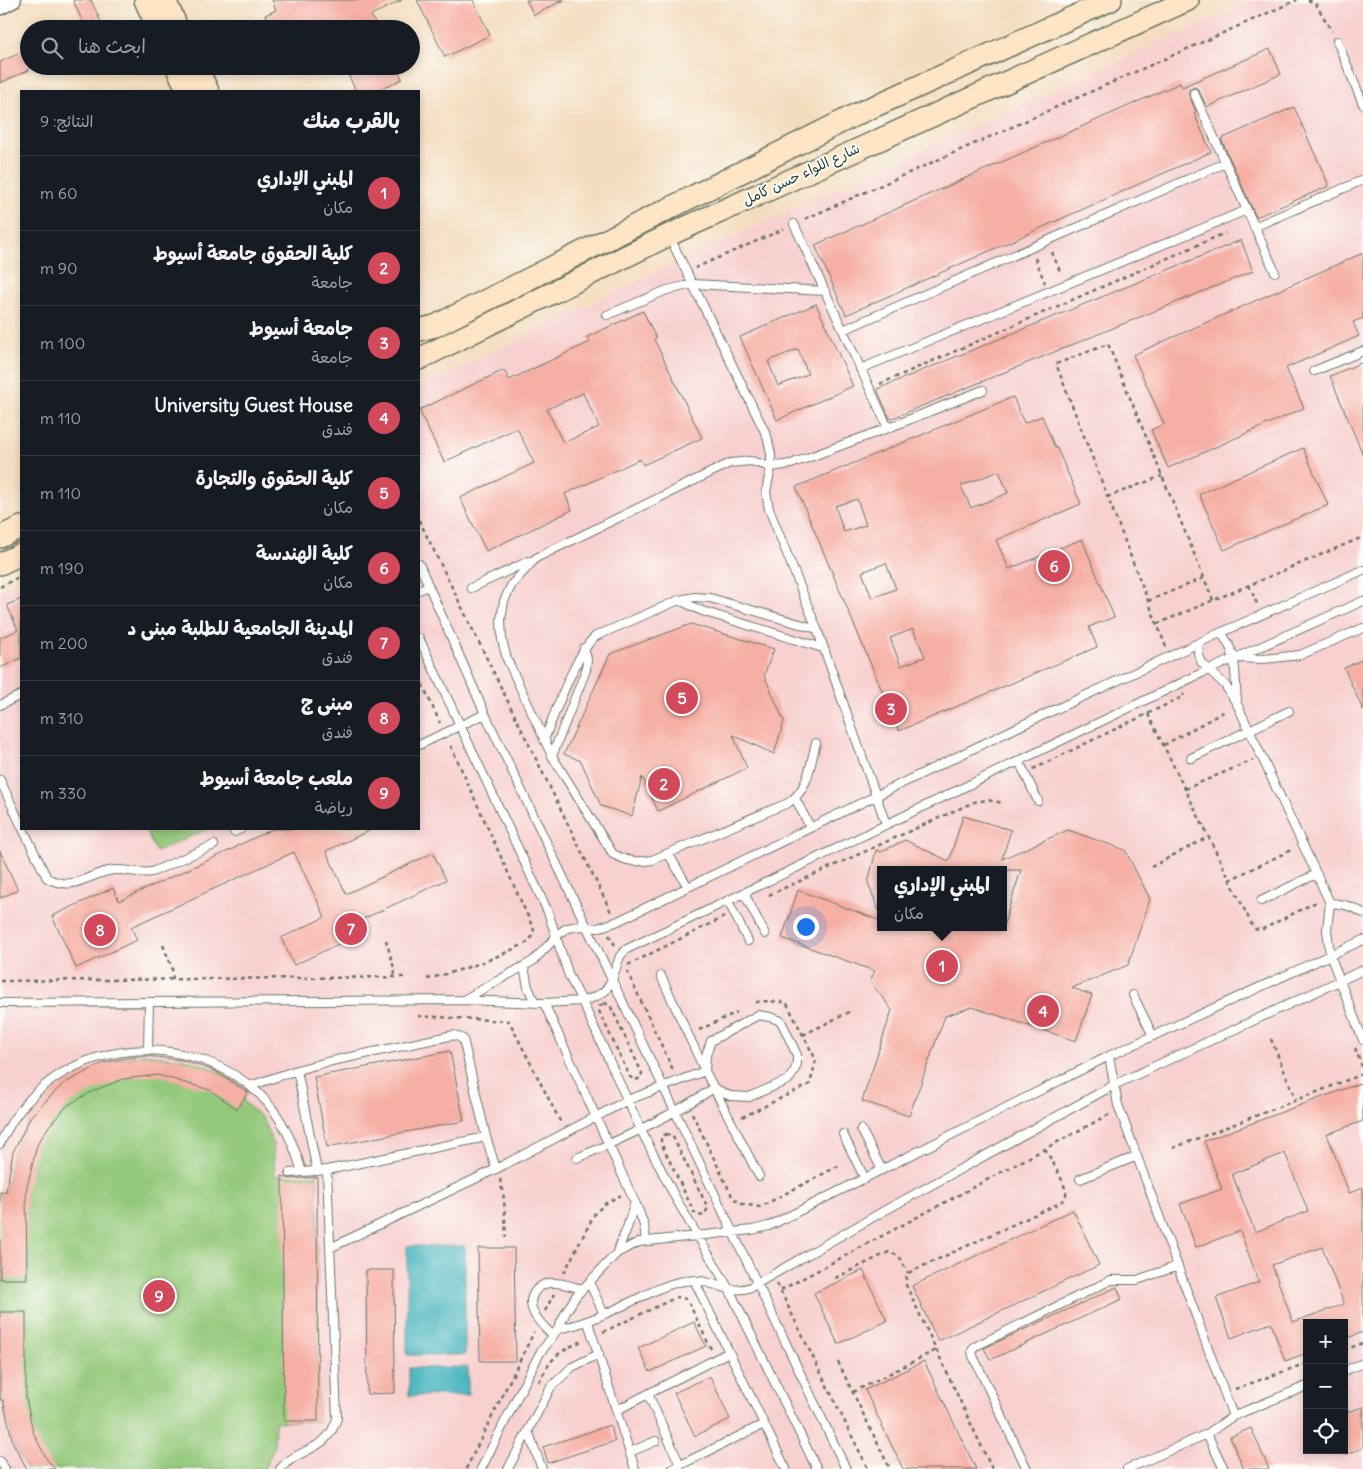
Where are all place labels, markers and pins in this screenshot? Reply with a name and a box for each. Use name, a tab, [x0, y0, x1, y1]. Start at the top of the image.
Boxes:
pin: 6	[1038, 547, 1070, 585]
pin: 5	[666, 679, 698, 717]
pin: 3	[875, 690, 907, 728]
pin: 2	[648, 765, 680, 803]
pin: 7	[335, 910, 367, 948]
pin: 8	[84, 911, 116, 949]
pin: 1	[926, 947, 958, 985]
pin: 4	[1027, 992, 1059, 1030]
pin: 9	[143, 1277, 175, 1315]

